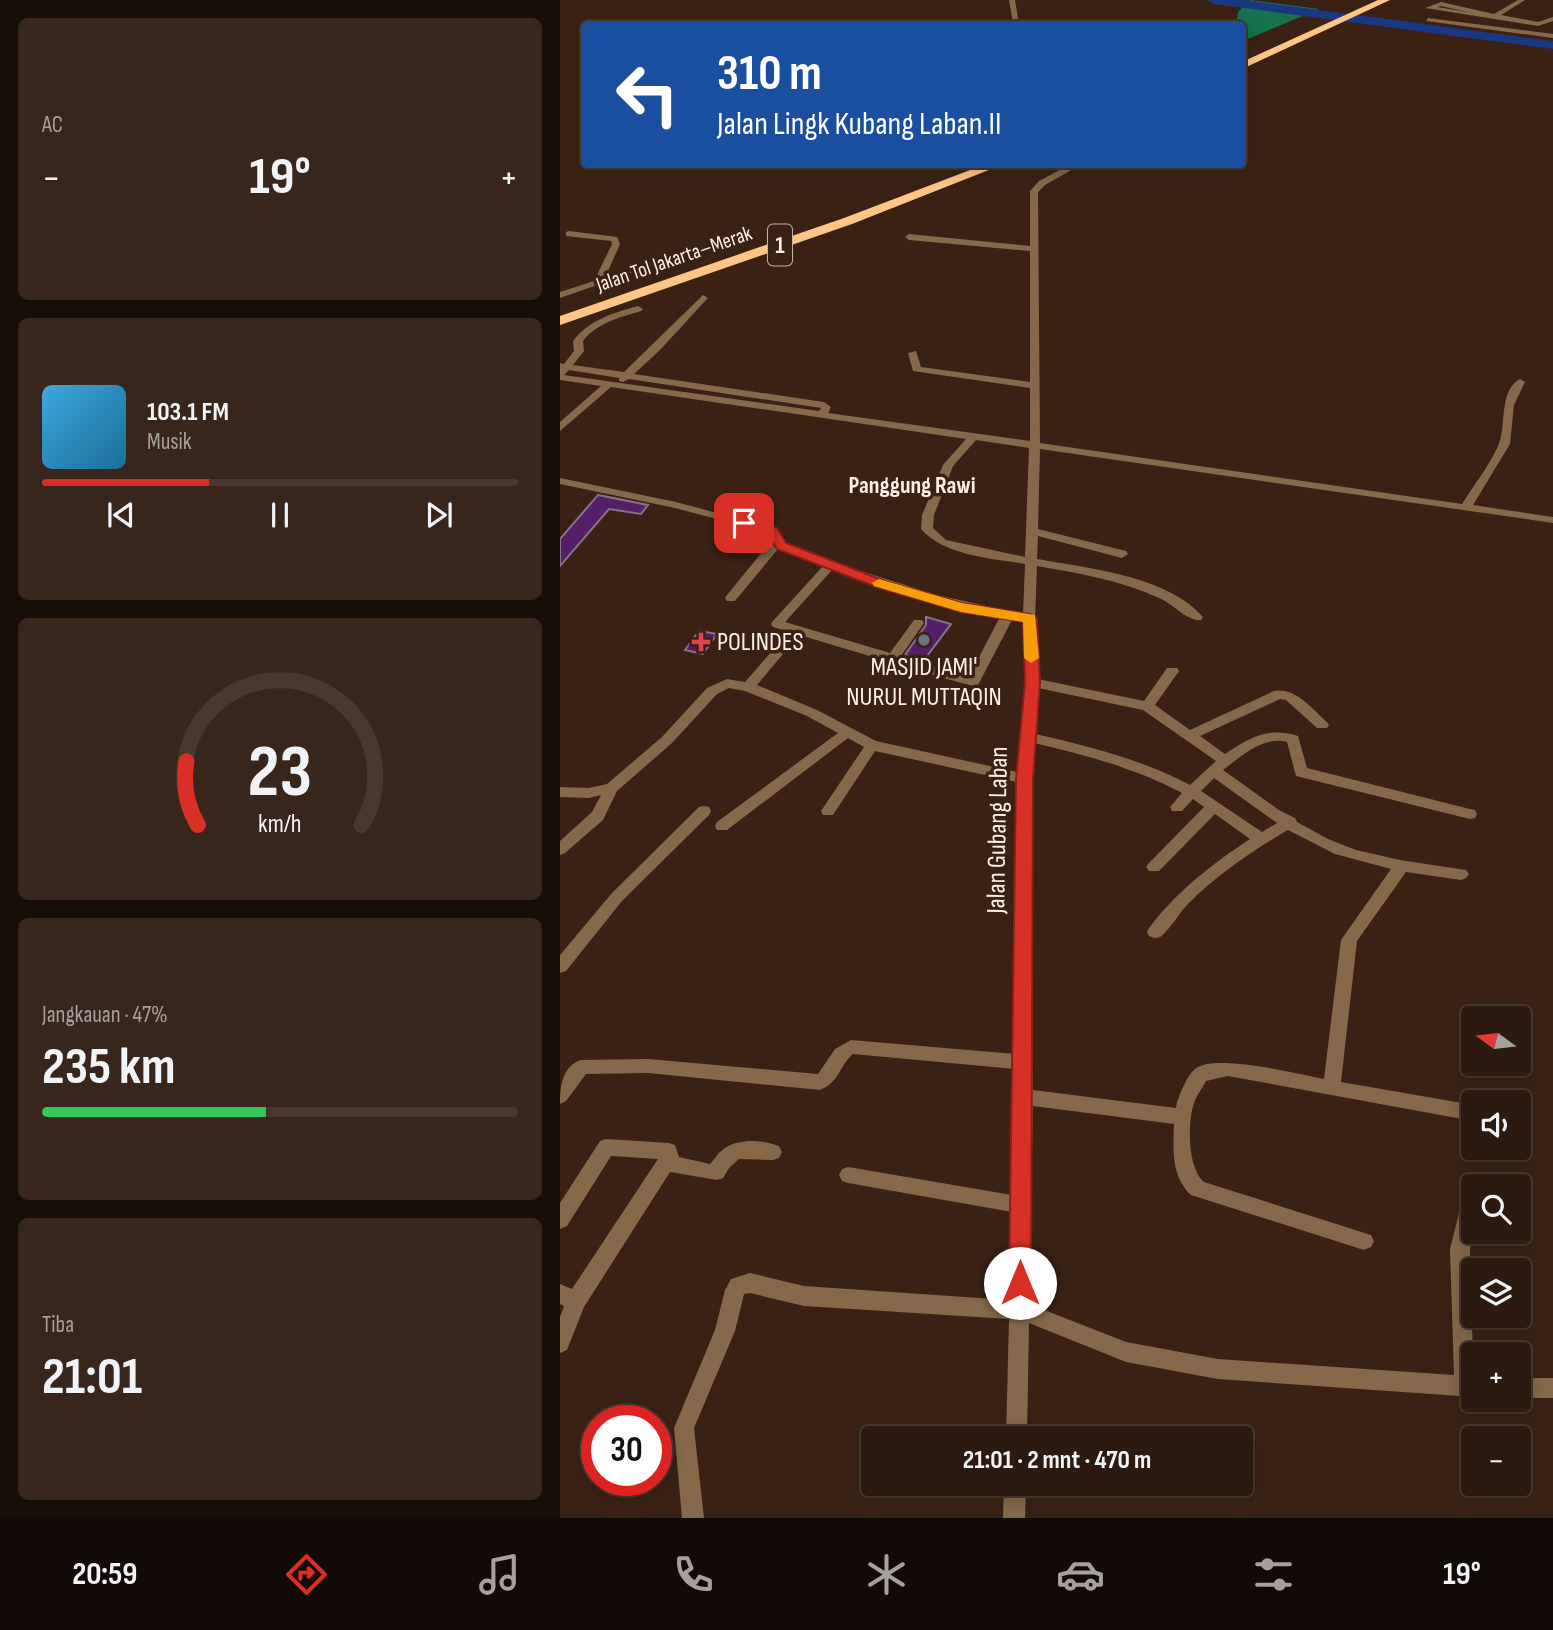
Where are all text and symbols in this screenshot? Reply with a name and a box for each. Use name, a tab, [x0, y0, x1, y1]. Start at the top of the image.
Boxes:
text: 310 m	[717, 45, 822, 104]
icon: left	[602, 49, 693, 140]
text: Jalan Lingk Kubang Laban.II	[717, 105, 1001, 144]
text: AC	[42, 111, 63, 139]
text: 19°	[249, 146, 311, 209]
text: −	[42, 156, 61, 201]
text: +	[499, 156, 518, 201]
street label: Jalan Tol Jakarta–Merak	[592, 221, 755, 298]
road number: 1	[768, 224, 792, 266]
text: 103.1 FM	[147, 397, 229, 428]
text: Musik	[147, 428, 192, 456]
district label: Panggung Rawi	[848, 471, 976, 500]
pin	[714, 493, 774, 553]
icon: previous	[102, 496, 140, 534]
icon: pause	[261, 496, 299, 534]
icon: next	[420, 496, 458, 534]
icon: arrive	[725, 504, 763, 542]
place label: POLINDES	[717, 627, 804, 658]
marker: POLINDES	[691, 632, 711, 652]
marker: MASJID JAMI' NURUL MUTTAQIN	[916, 632, 932, 648]
place label: MASJID JAMI' NURUL MUTTAQIN	[846, 652, 1002, 713]
text: 23	[248, 729, 312, 817]
street label: Jalan Gubang Laban	[981, 746, 1015, 915]
text: km/h	[258, 809, 302, 840]
text: Jangkauan · 47%	[42, 1001, 168, 1029]
north arrow	[1461, 1006, 1531, 1076]
map controls	[1461, 1006, 1531, 1496]
text: 235 km	[42, 1036, 176, 1099]
button: sound	[1461, 1090, 1531, 1160]
button: search	[1461, 1174, 1531, 1244]
position arrow	[983, 1246, 1057, 1320]
button: layers	[1461, 1258, 1531, 1328]
text: Tiba	[42, 1311, 74, 1339]
button: +	[1461, 1342, 1531, 1412]
text: 21:01	[42, 1346, 142, 1409]
speed limit sign: 30	[581, 1405, 672, 1496]
button: −	[1461, 1426, 1531, 1496]
text: 21:01 · 2 mnt · 470 m	[963, 1445, 1151, 1476]
icon: directions	[282, 1550, 331, 1599]
icon: music	[475, 1550, 524, 1599]
icon: phone	[669, 1550, 718, 1599]
icon: climate	[862, 1550, 911, 1599]
icon: car	[1056, 1550, 1105, 1599]
icon: filters	[1249, 1550, 1298, 1599]
text: 20:59	[72, 1555, 137, 1594]
text: 19°	[1443, 1555, 1481, 1594]

